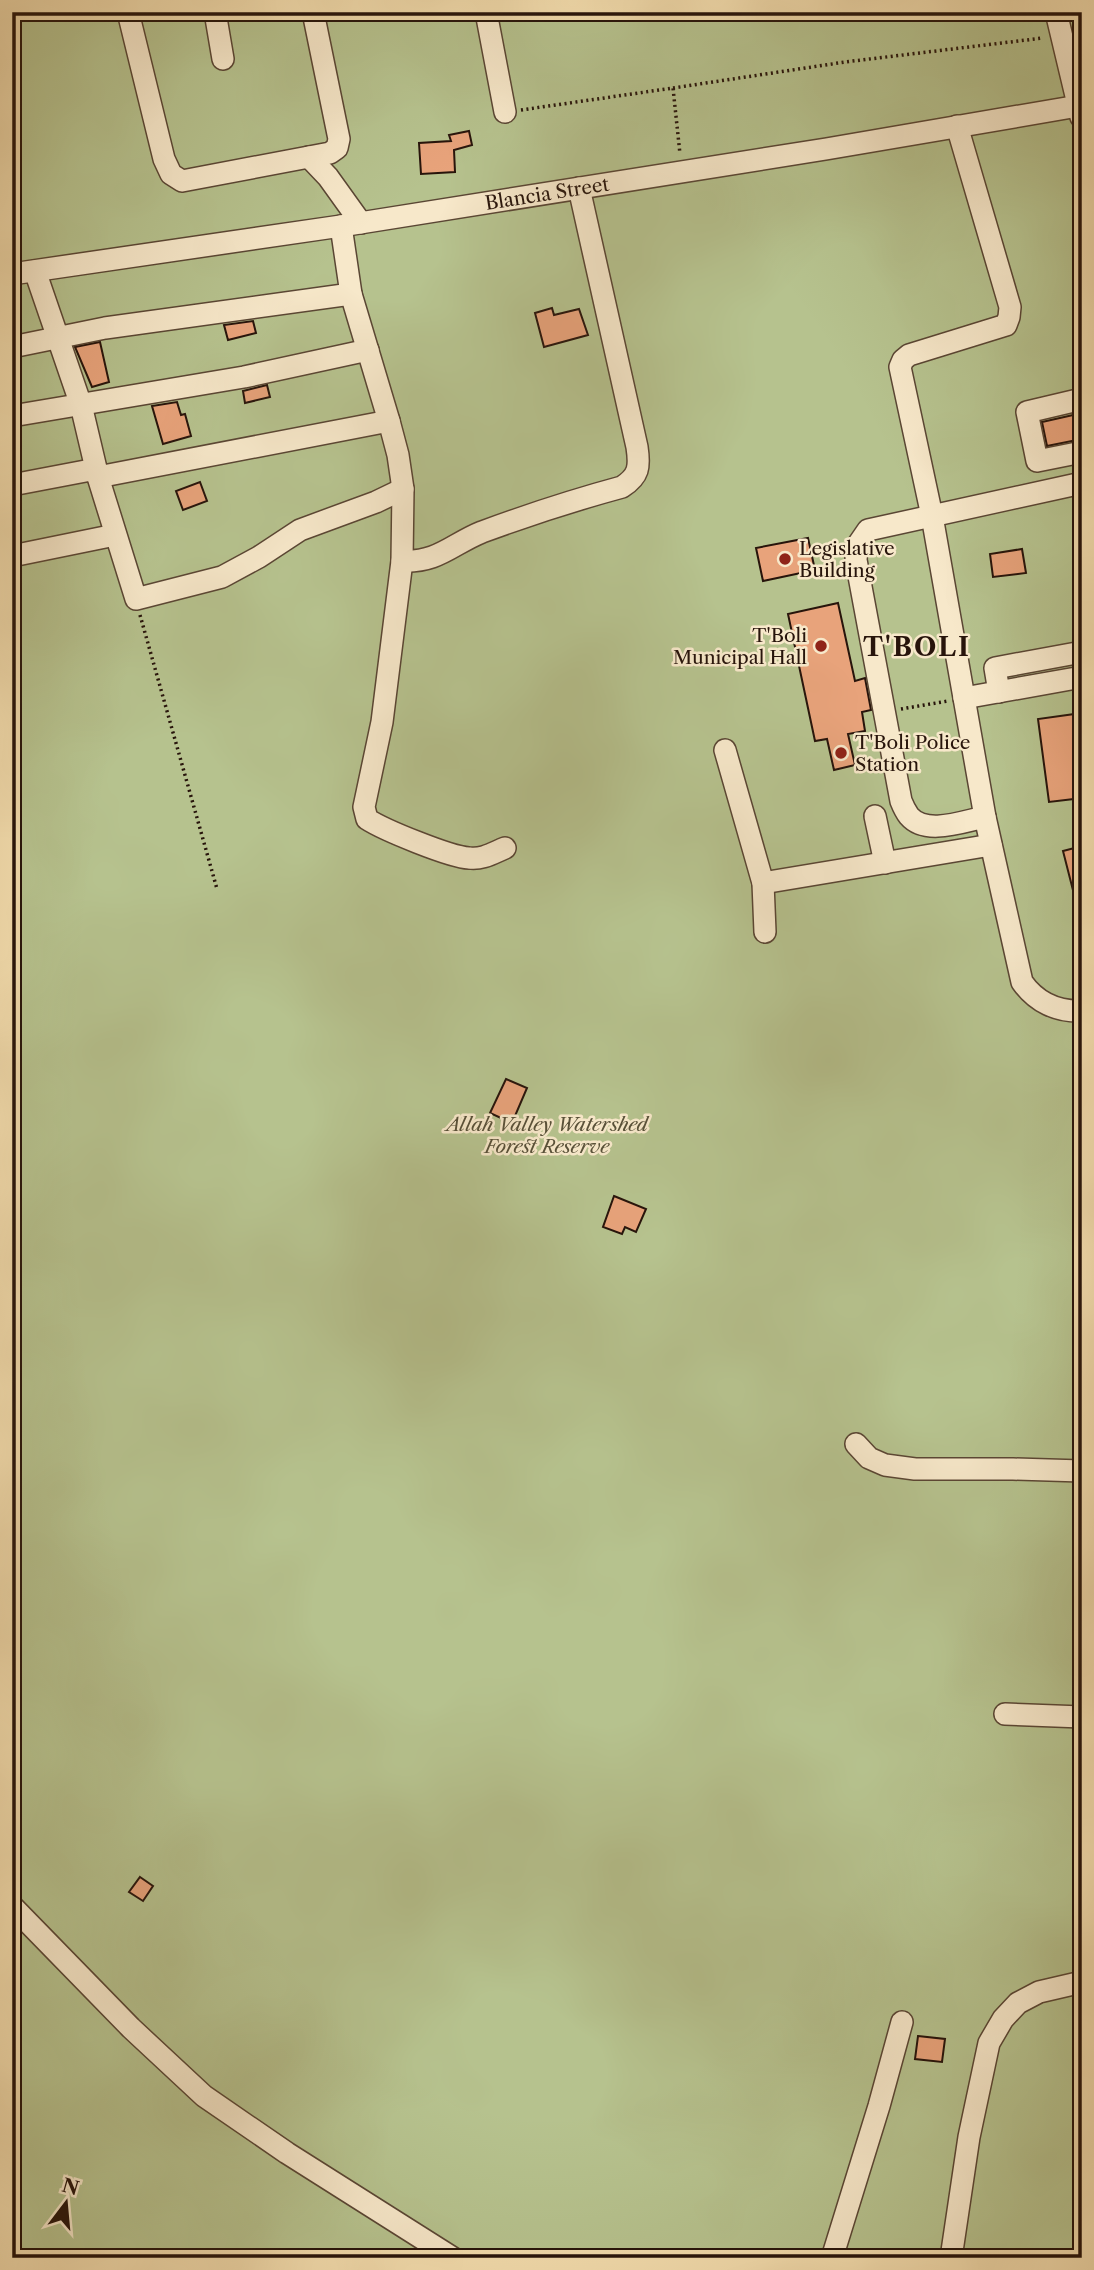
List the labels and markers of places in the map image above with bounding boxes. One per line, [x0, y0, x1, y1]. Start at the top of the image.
place label: Legislative Building [799, 537, 895, 582]
marker: Legislative Building [777, 551, 793, 567]
place label: T'Boli Municipal Hall [673, 624, 807, 669]
marker: T'Boli Municipal Hall [813, 638, 829, 654]
place label: T'Boli Police Station [855, 731, 971, 776]
marker: T'Boli Police Station [833, 745, 849, 761]

